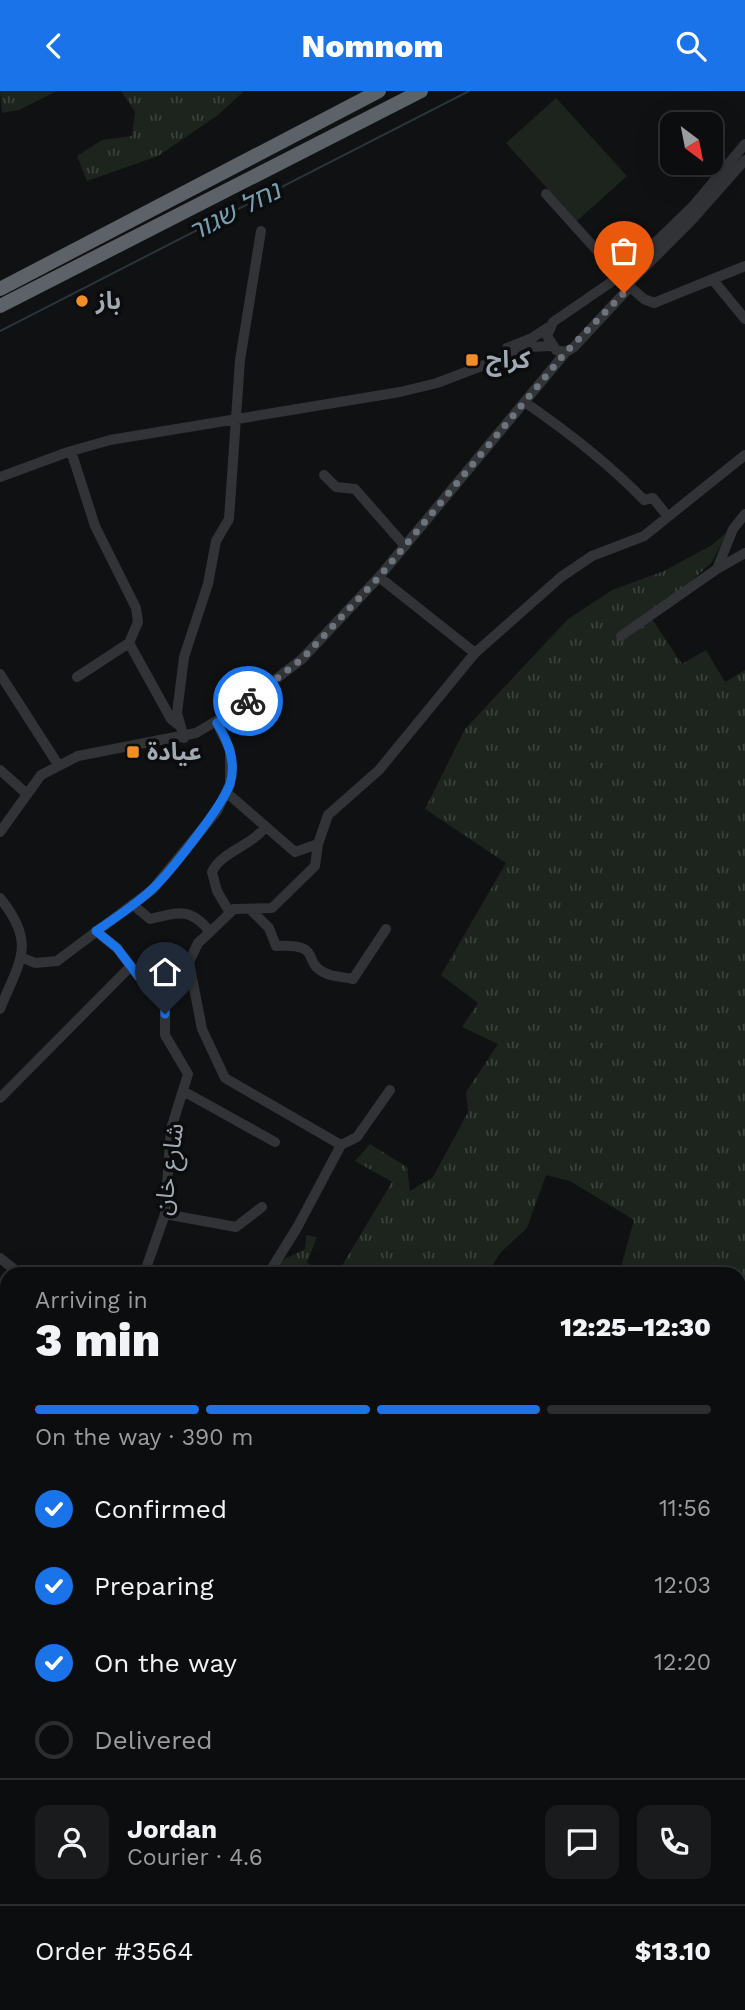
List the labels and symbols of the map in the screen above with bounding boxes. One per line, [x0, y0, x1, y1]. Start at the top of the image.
north arrow [660, 112, 723, 175]
water label: נחל שגור [183, 174, 287, 247]
pin [594, 221, 654, 293]
place label: باز [95, 287, 121, 315]
marker: باز [74, 293, 90, 309]
place label: كراج [486, 346, 531, 377]
marker: كراج [464, 352, 480, 368]
courier [213, 666, 283, 736]
place label: عيادة [147, 738, 202, 766]
marker: عيادة [125, 744, 141, 760]
pin [135, 942, 195, 1014]
street label: شارع خان [149, 1121, 192, 1217]

